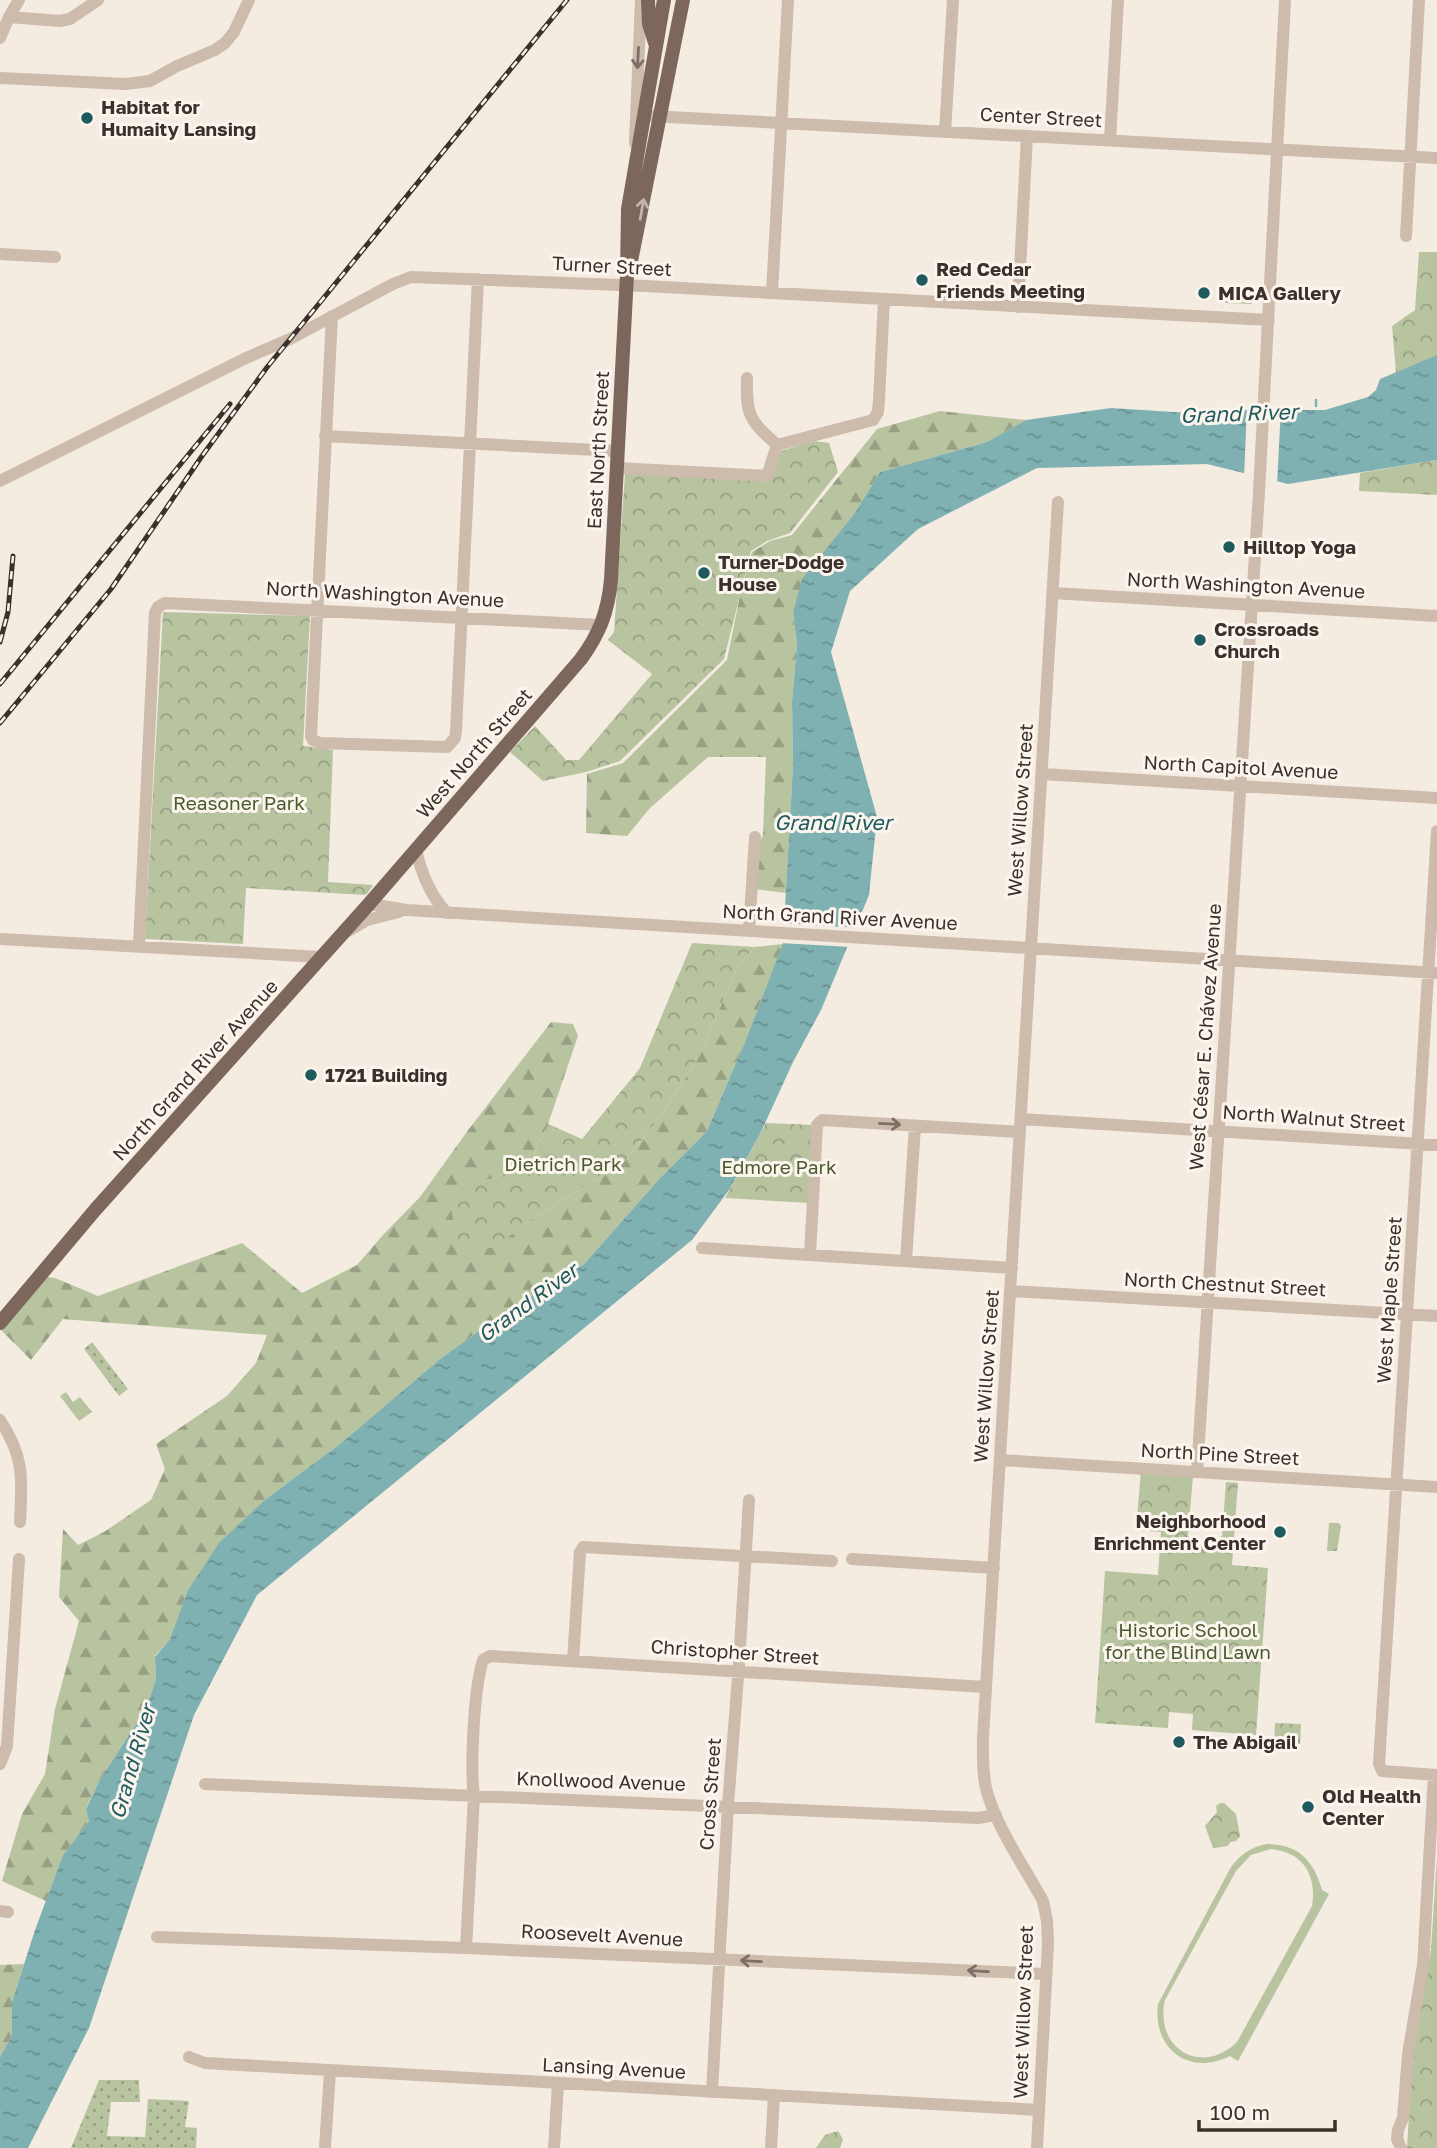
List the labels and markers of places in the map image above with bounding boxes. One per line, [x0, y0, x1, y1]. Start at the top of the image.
place label: Habitat for Humaity Lansing [101, 95, 256, 140]
marker: Habitat for Humaity Lansing [79, 110, 95, 126]
place label: Red Cedar Friends Meeting [936, 257, 1085, 302]
marker: Red Cedar Friends Meeting [914, 272, 930, 288]
place label: MICA Gallery [1218, 281, 1341, 304]
marker: MICA Gallery [1196, 285, 1212, 301]
place label: Hilltop Yoga [1243, 535, 1356, 558]
marker: Hilltop Yoga [1221, 539, 1237, 555]
place label: Turner-Dodge House [718, 550, 844, 595]
marker: Turner-Dodge House [696, 565, 712, 581]
place label: Crossroads Church [1214, 617, 1320, 662]
marker: Crossroads Church [1192, 632, 1208, 648]
place label: 1721 Building [325, 1063, 448, 1086]
marker: 1721 Building [303, 1067, 319, 1083]
place label: Neighborhood Enrichment Center [1094, 1509, 1267, 1554]
marker: Neighborhood Enrichment Center [1272, 1524, 1288, 1540]
place label: The Abigail [1193, 1730, 1297, 1753]
marker: The Abigail [1171, 1734, 1187, 1750]
place label: Old Health Center [1322, 1784, 1421, 1829]
marker: Old Health Center [1300, 1799, 1316, 1815]

